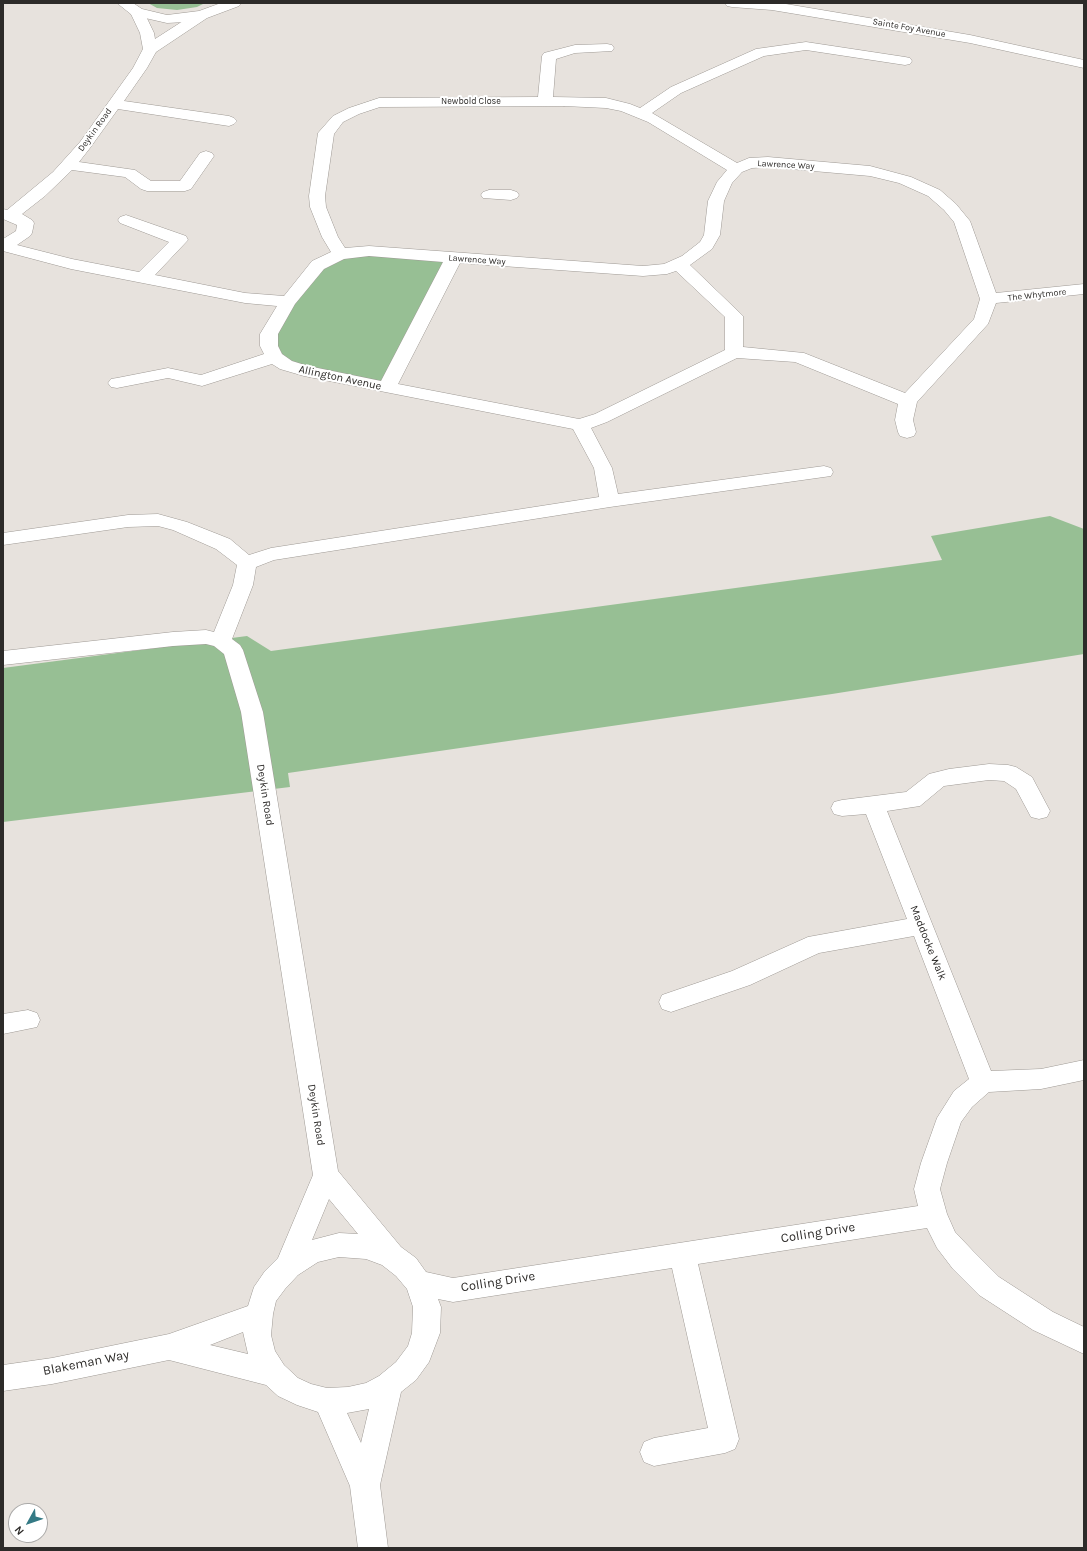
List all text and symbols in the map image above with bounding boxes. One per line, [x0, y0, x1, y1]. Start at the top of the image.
street label: Sainte Foy Avenue [872, 16, 946, 40]
street label: Newbold Close [441, 96, 501, 106]
street label: Deykin Road [76, 106, 114, 154]
street label: Lawrence Way [757, 158, 815, 172]
street label: Lawrence Way [448, 253, 506, 267]
street label: The Whytmore [1007, 287, 1067, 303]
street label: Allington Avenue [297, 363, 383, 393]
street label: Deykin Road [254, 763, 276, 827]
street label: Maddocke Walk [907, 904, 949, 982]
street label: Deykin Road [305, 1083, 327, 1147]
street label: Colling Drive [780, 1219, 856, 1247]
street label: Colling Drive [460, 1268, 536, 1296]
street label: Blakeman Way [42, 1347, 130, 1379]
north arrow [8, 1503, 48, 1543]
text: N [12, 1523, 27, 1538]

